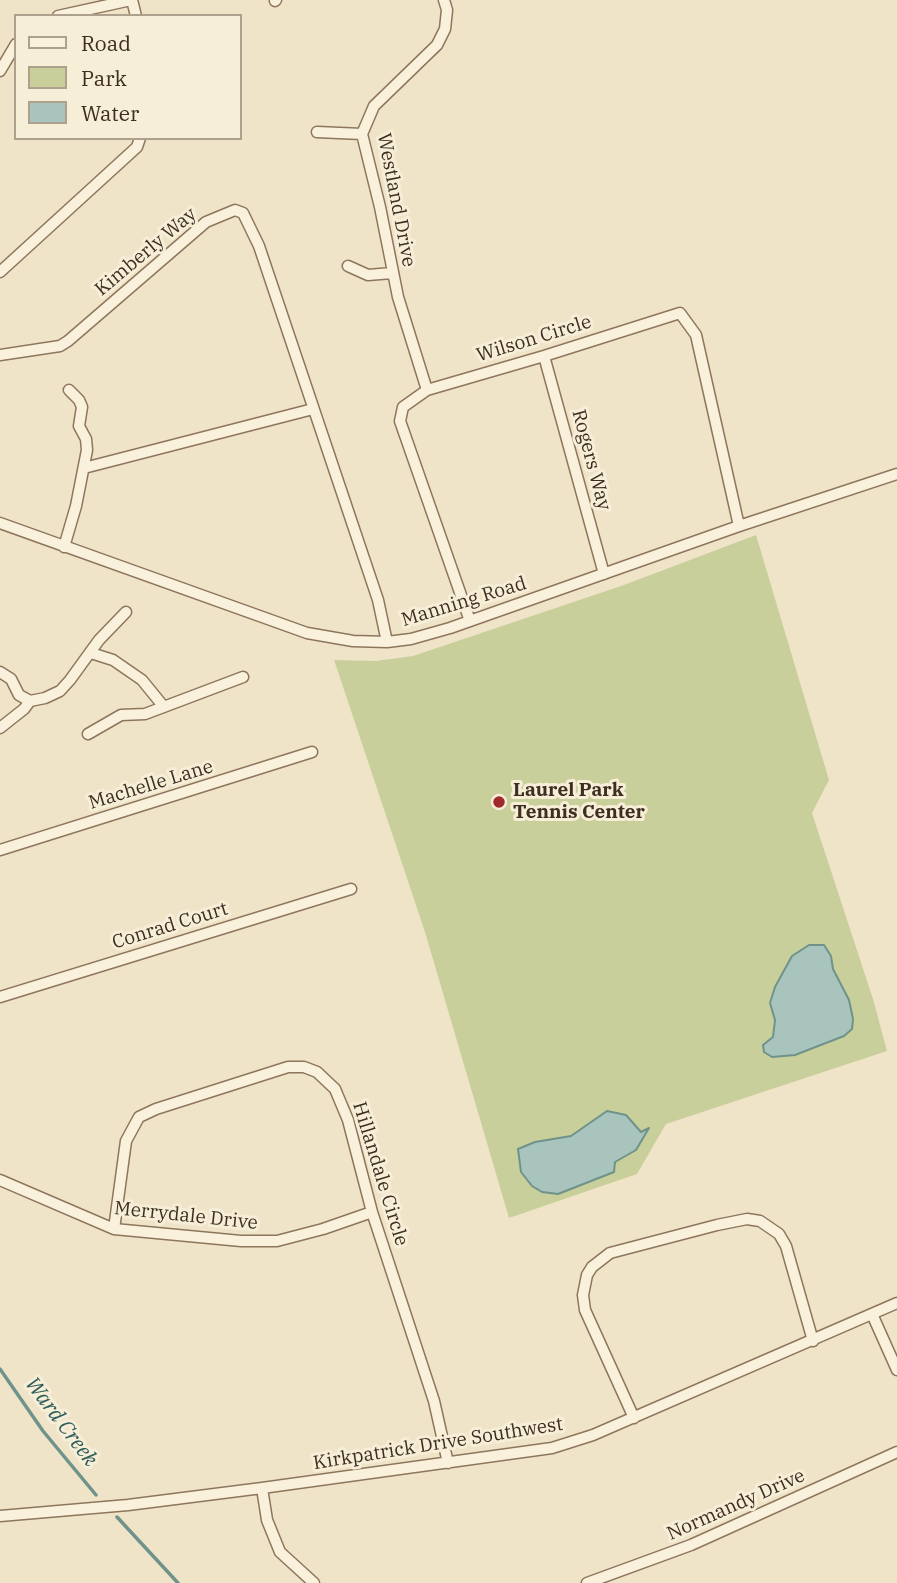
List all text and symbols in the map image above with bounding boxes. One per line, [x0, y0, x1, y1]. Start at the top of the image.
legend [14, 14, 242, 140]
text: Road [81, 29, 131, 57]
text: Park [81, 64, 127, 92]
text: Water [81, 99, 139, 127]
street label: Westland Drive [372, 131, 420, 269]
street label: Kimberly Way [91, 203, 201, 301]
street label: Wilson Circle [474, 311, 594, 367]
street label: Rogers Way [567, 407, 615, 513]
street label: Manning Road [399, 572, 529, 632]
street label: Machelle Lane [86, 755, 216, 815]
place label: Laurel Park Tennis Center [513, 780, 645, 824]
marker: Laurel Park Tennis Center [491, 794, 507, 810]
street label: Conrad Court [109, 898, 231, 954]
street label: Hillandale Circle [347, 1099, 413, 1249]
street label: Merrydale Drive [113, 1197, 259, 1235]
water label: Ward Creek [19, 1372, 103, 1472]
street label: Kirkpatrick Drive Southwest [312, 1413, 564, 1475]
street label: Normandy Drive [664, 1464, 808, 1546]

